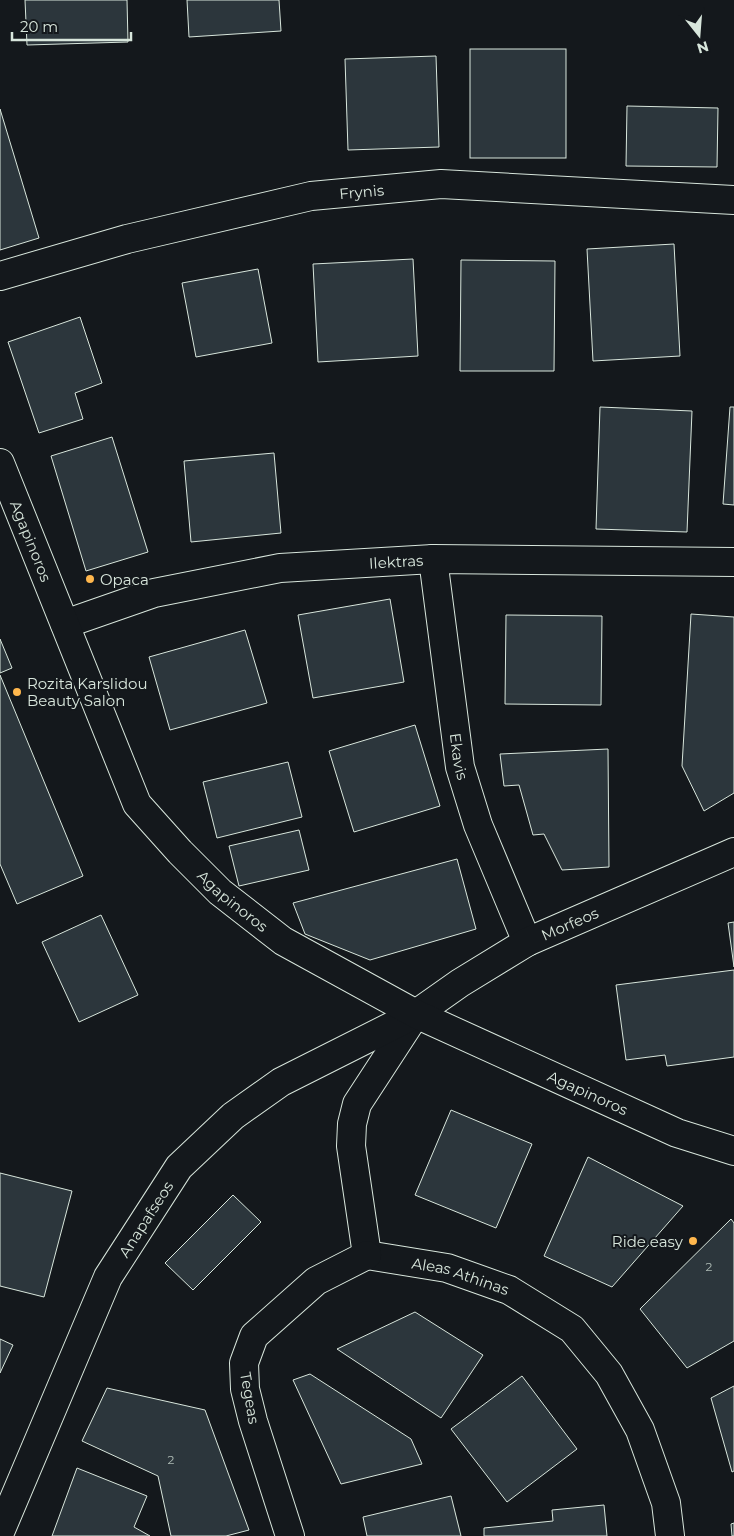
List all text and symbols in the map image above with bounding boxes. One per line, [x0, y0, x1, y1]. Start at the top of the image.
scale bar [12, 10, 131, 42]
north arrow [674, 10, 724, 60]
text: 20 m [20, 17, 58, 36]
text: N [695, 37, 711, 58]
street label: Frynis [338, 180, 385, 203]
street label: Agapinoros [6, 497, 56, 584]
street label: Ilektras [368, 550, 424, 572]
place label: Opaca [100, 570, 149, 589]
marker: Opaca [84, 573, 96, 585]
place label: Rozita Karslidou Beauty Salon [27, 674, 148, 710]
marker: Rozita Karslidou Beauty Salon [11, 686, 23, 698]
street label: Ekavis [446, 732, 473, 782]
street label: Agapinoros [194, 866, 272, 935]
street label: Morfeos [538, 903, 601, 944]
street label: Agapinoros [545, 1066, 631, 1119]
street label: Anapafseos [114, 1177, 177, 1261]
place label: Ride easy [612, 1232, 684, 1251]
marker: Ride easy [687, 1235, 699, 1247]
street label: Aleas Athinas [410, 1253, 512, 1299]
house number: 2 [706, 1259, 713, 1274]
street label: Tegeas [236, 1371, 264, 1425]
house number: 2 [168, 1452, 175, 1467]

